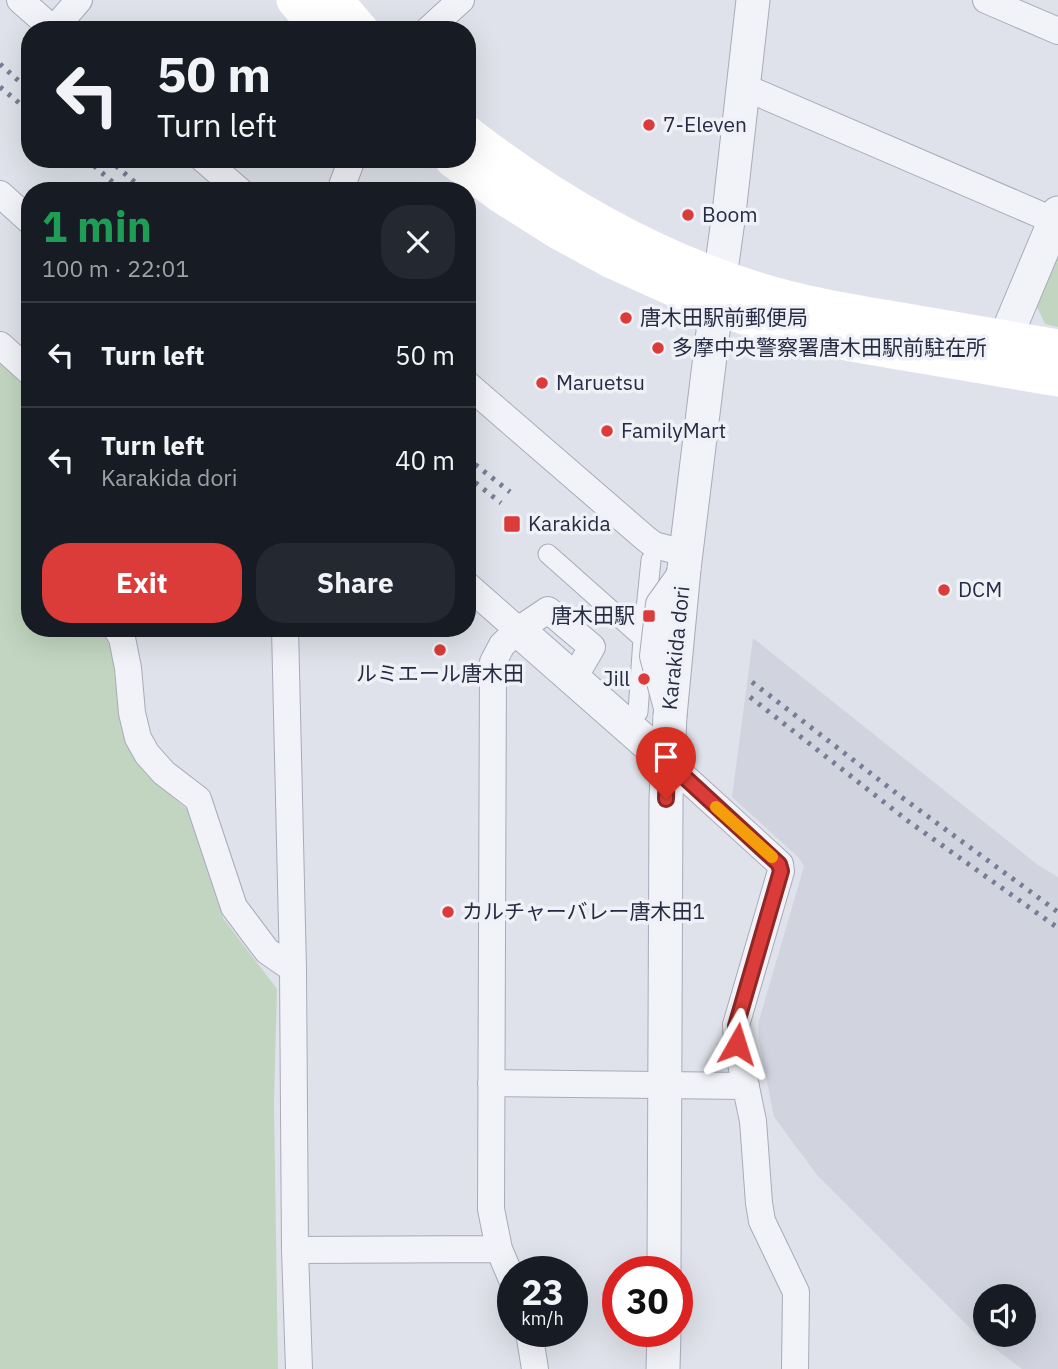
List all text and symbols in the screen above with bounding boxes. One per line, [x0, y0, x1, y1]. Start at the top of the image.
text: 50 m [157, 42, 271, 105]
icon: left [42, 49, 133, 140]
text: Turn left [157, 104, 277, 146]
place label: 7-Eleven [663, 110, 747, 138]
marker: 7-Eleven [641, 117, 657, 133]
text: 1 min [42, 199, 152, 254]
place label: Boom [702, 200, 758, 228]
button: close [381, 205, 455, 279]
marker: Boom [680, 207, 696, 223]
text: 100 m · 22:01 [42, 253, 189, 283]
place label: 唐木田駅前郵便局 [640, 303, 808, 331]
marker: 唐木田駅前郵便局 [618, 310, 634, 326]
place label: 多摩中央警察署唐木田駅前駐在所 [672, 333, 987, 361]
icon: left [42, 336, 80, 374]
text: Turn left [101, 338, 204, 372]
text: 50 m [395, 338, 455, 372]
marker: 多摩中央警察署唐木田駅前駐在所 [650, 340, 666, 356]
place label: Maruetsu [556, 368, 645, 396]
marker: Maruetsu [534, 375, 550, 391]
place label: FamilyMart [621, 416, 726, 444]
marker: FamilyMart [599, 423, 615, 439]
text: Turn left [101, 428, 204, 462]
icon: left [42, 441, 80, 479]
text: 40 m [395, 443, 455, 477]
text: Karakida dori [101, 462, 237, 492]
place label: Karakida [528, 509, 611, 537]
marker: Karakida [502, 514, 522, 534]
button: Exit [42, 543, 242, 623]
button: Share [256, 543, 455, 623]
place label: DCM [958, 575, 1002, 603]
marker: DCM [936, 582, 952, 598]
street label: Karakida dori [655, 584, 695, 711]
place label: 唐木田駅 [551, 601, 635, 629]
marker: 唐木田駅 [641, 608, 657, 624]
marker: ルミエール唐木田 [432, 642, 448, 658]
place label: ルミエール唐木田 [356, 659, 524, 687]
place label: Jill [603, 664, 630, 692]
marker: Jill [636, 671, 652, 687]
pin [636, 727, 696, 799]
icon: arrive [647, 738, 685, 776]
place label: カルチャーバレー唐木田1 [462, 897, 705, 925]
marker: カルチャーバレー唐木田1 [440, 904, 456, 920]
position arrow [700, 1007, 774, 1081]
speed limit sign: 30 [602, 1256, 693, 1347]
text: 23 [521, 1269, 564, 1315]
map controls [973, 1284, 1036, 1347]
button: sound [973, 1284, 1036, 1347]
text: km/h [521, 1307, 564, 1330]

